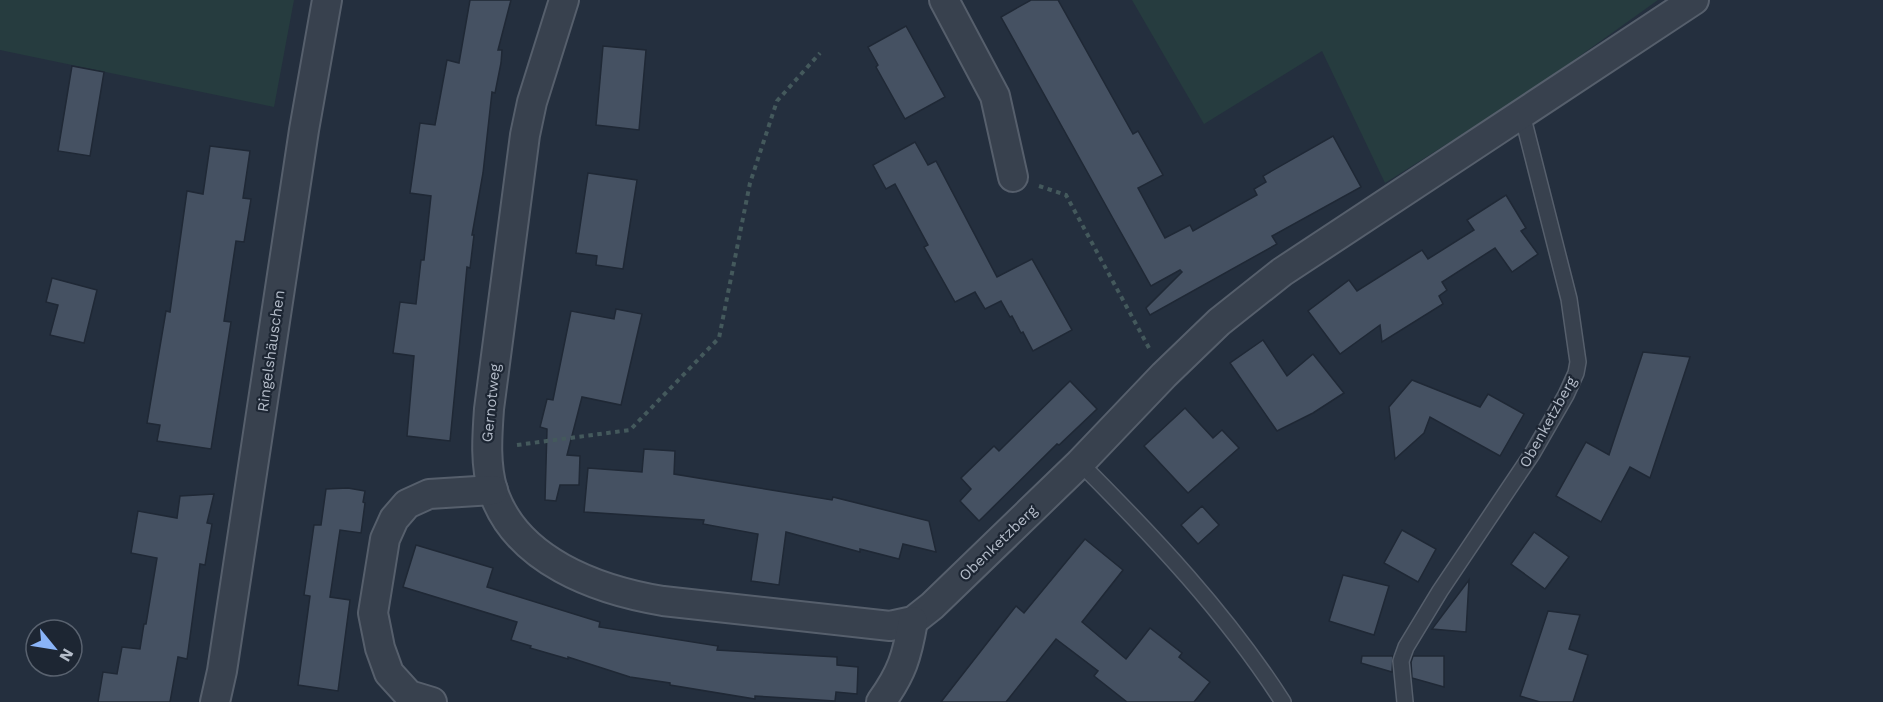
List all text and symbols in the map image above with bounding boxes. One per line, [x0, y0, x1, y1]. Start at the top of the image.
street label: Ringelshäuschen [254, 289, 288, 413]
street label: Gernotweg [478, 363, 504, 443]
street label: Obenketzberg [1516, 373, 1580, 471]
street label: Obenketzberg [955, 501, 1041, 585]
north arrow [24, 618, 84, 678]
text: N [55, 645, 78, 665]

